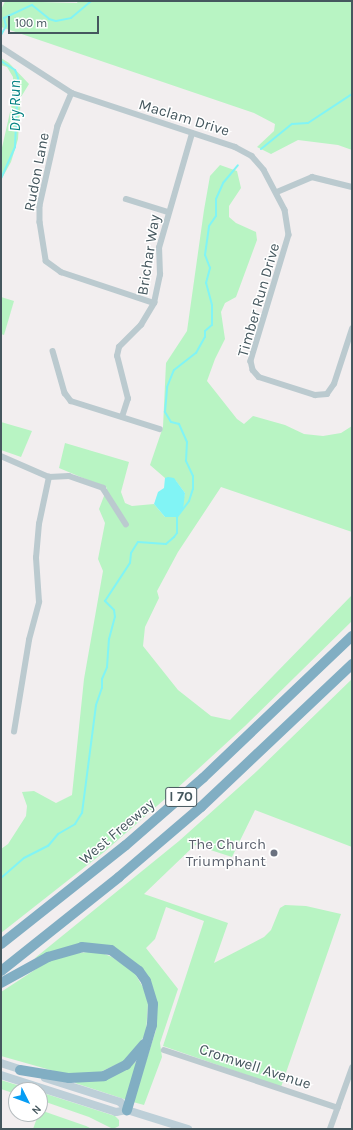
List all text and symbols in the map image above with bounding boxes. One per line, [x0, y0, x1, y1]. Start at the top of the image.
scale bar [10, 8, 101, 34]
text: 100 m [15, 16, 47, 30]
water label: Dry Run [5, 80, 25, 132]
street label: Maclam Drive [137, 96, 231, 140]
street label: Rudon Lane [21, 131, 53, 213]
street label: Brichar Way [134, 213, 164, 297]
street label: Timber Run Drive [234, 241, 284, 359]
road number: I 70 [165, 785, 197, 809]
street label: West Freeway [76, 795, 158, 869]
place label: The Church Triumphant [186, 835, 266, 870]
marker: The Church Triumphant [269, 848, 279, 858]
street label: Cromwell Avenue [197, 1040, 313, 1094]
north arrow [8, 1082, 48, 1122]
text: N [29, 1102, 44, 1117]

